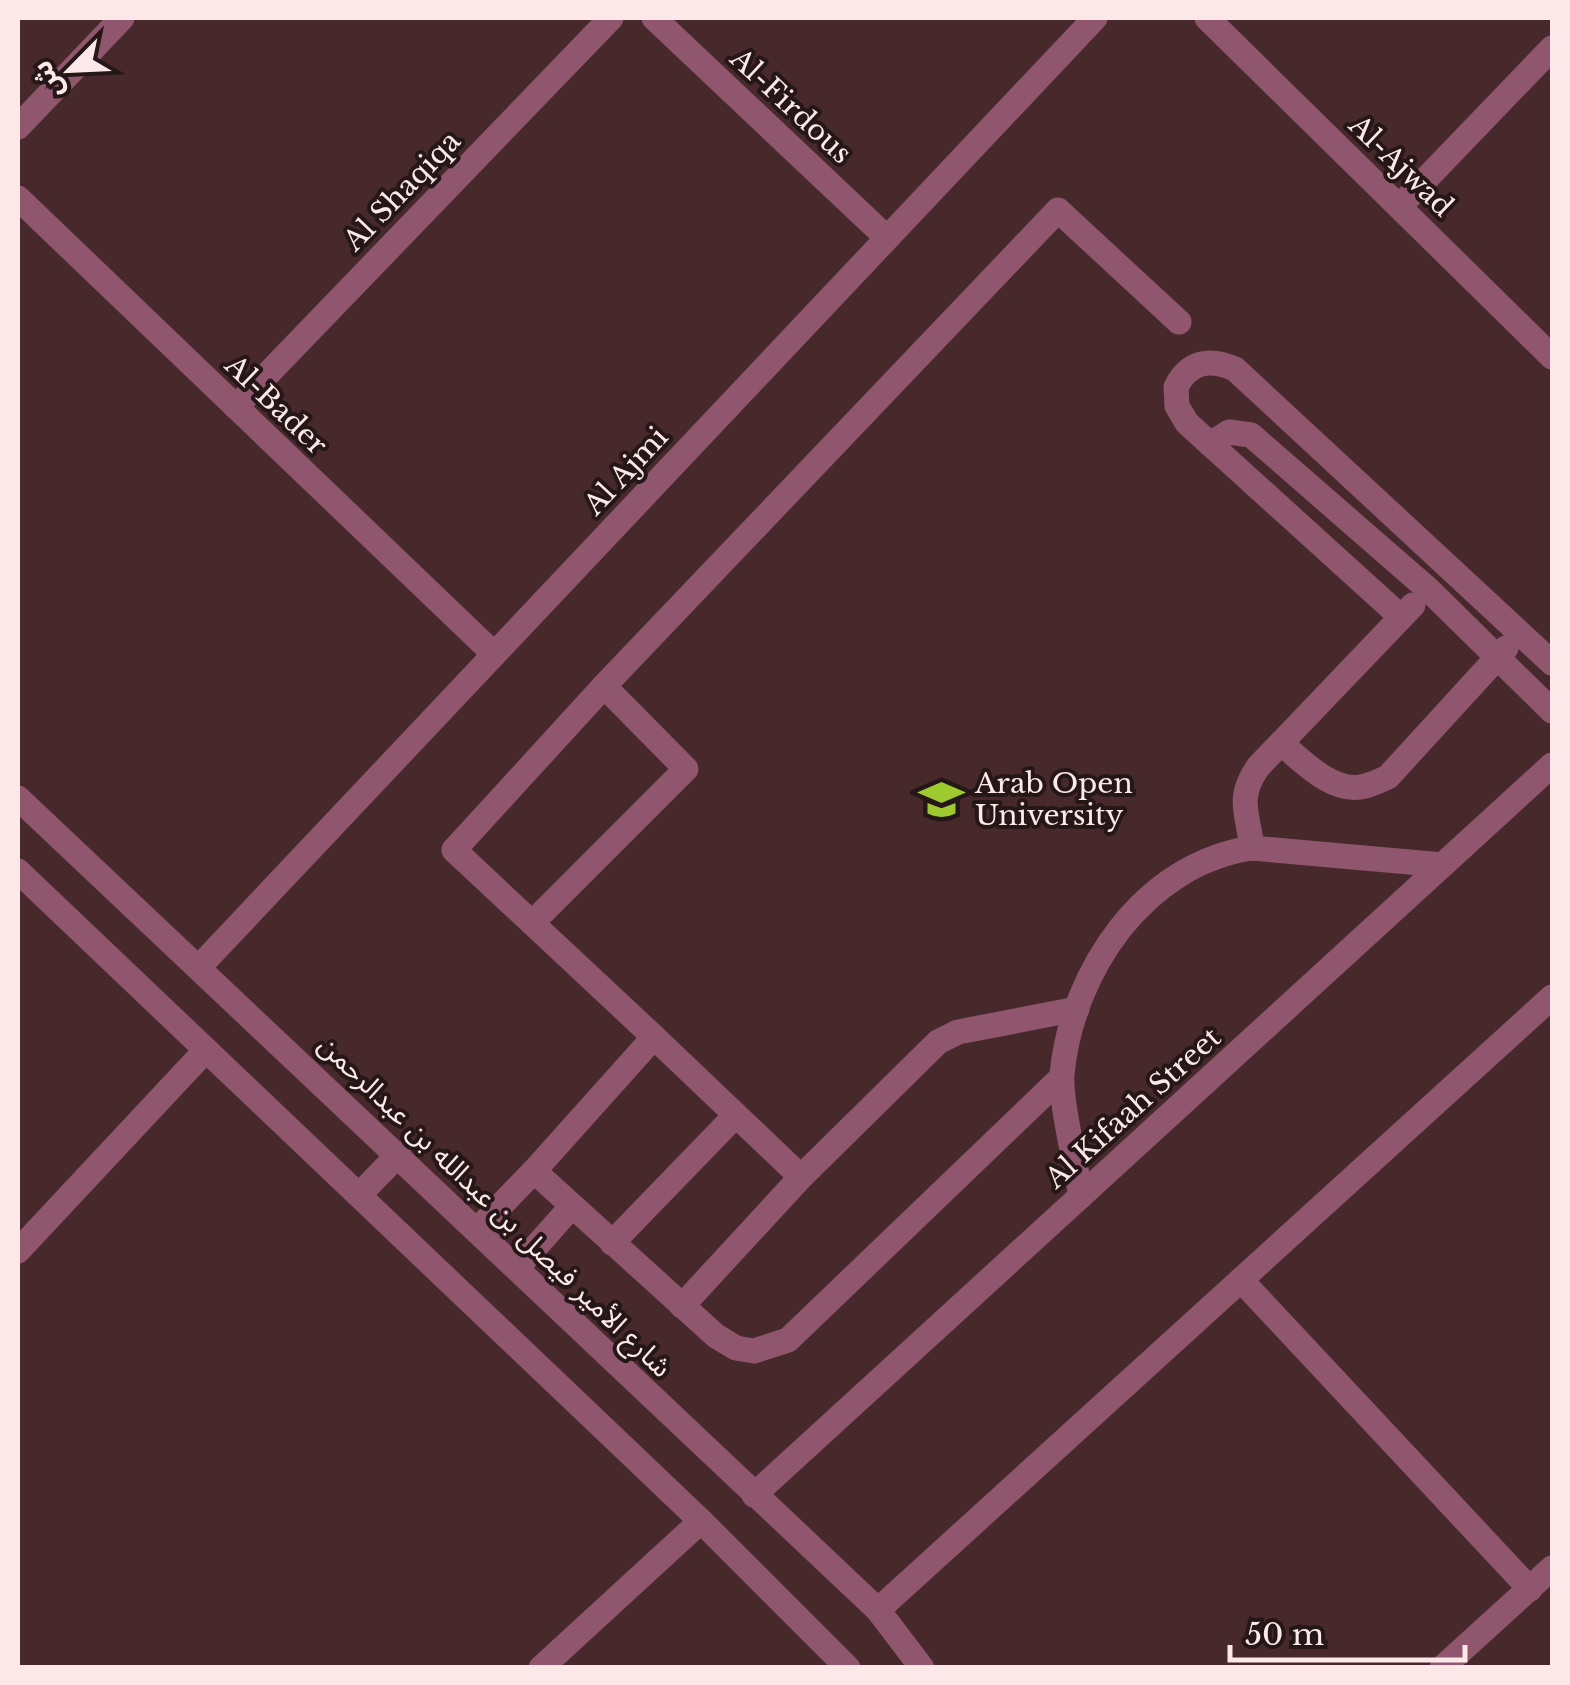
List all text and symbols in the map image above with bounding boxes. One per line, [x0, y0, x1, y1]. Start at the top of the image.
north arrow [20, 20, 120, 120]
street label: Al-Firdous [722, 40, 859, 171]
text: ش [24, 55, 71, 105]
street label: Al-Ajwad [1341, 107, 1460, 224]
street label: Al Shaqiqa [335, 123, 468, 259]
street label: Al-Bader [217, 347, 335, 463]
street label: Al Ajmi [576, 420, 675, 523]
place label: Arab Open University [974, 766, 1133, 833]
school or university icon: Arab Open University [918, 775, 966, 823]
street label: Al Kifaah Street [1037, 1020, 1228, 1197]
street label: شارع الأمير فيصل بن عبدالله بن عبدالرحمن [309, 1027, 679, 1387]
scale bar [1230, 1600, 1465, 1662]
text: 50 m [1245, 1616, 1324, 1653]

